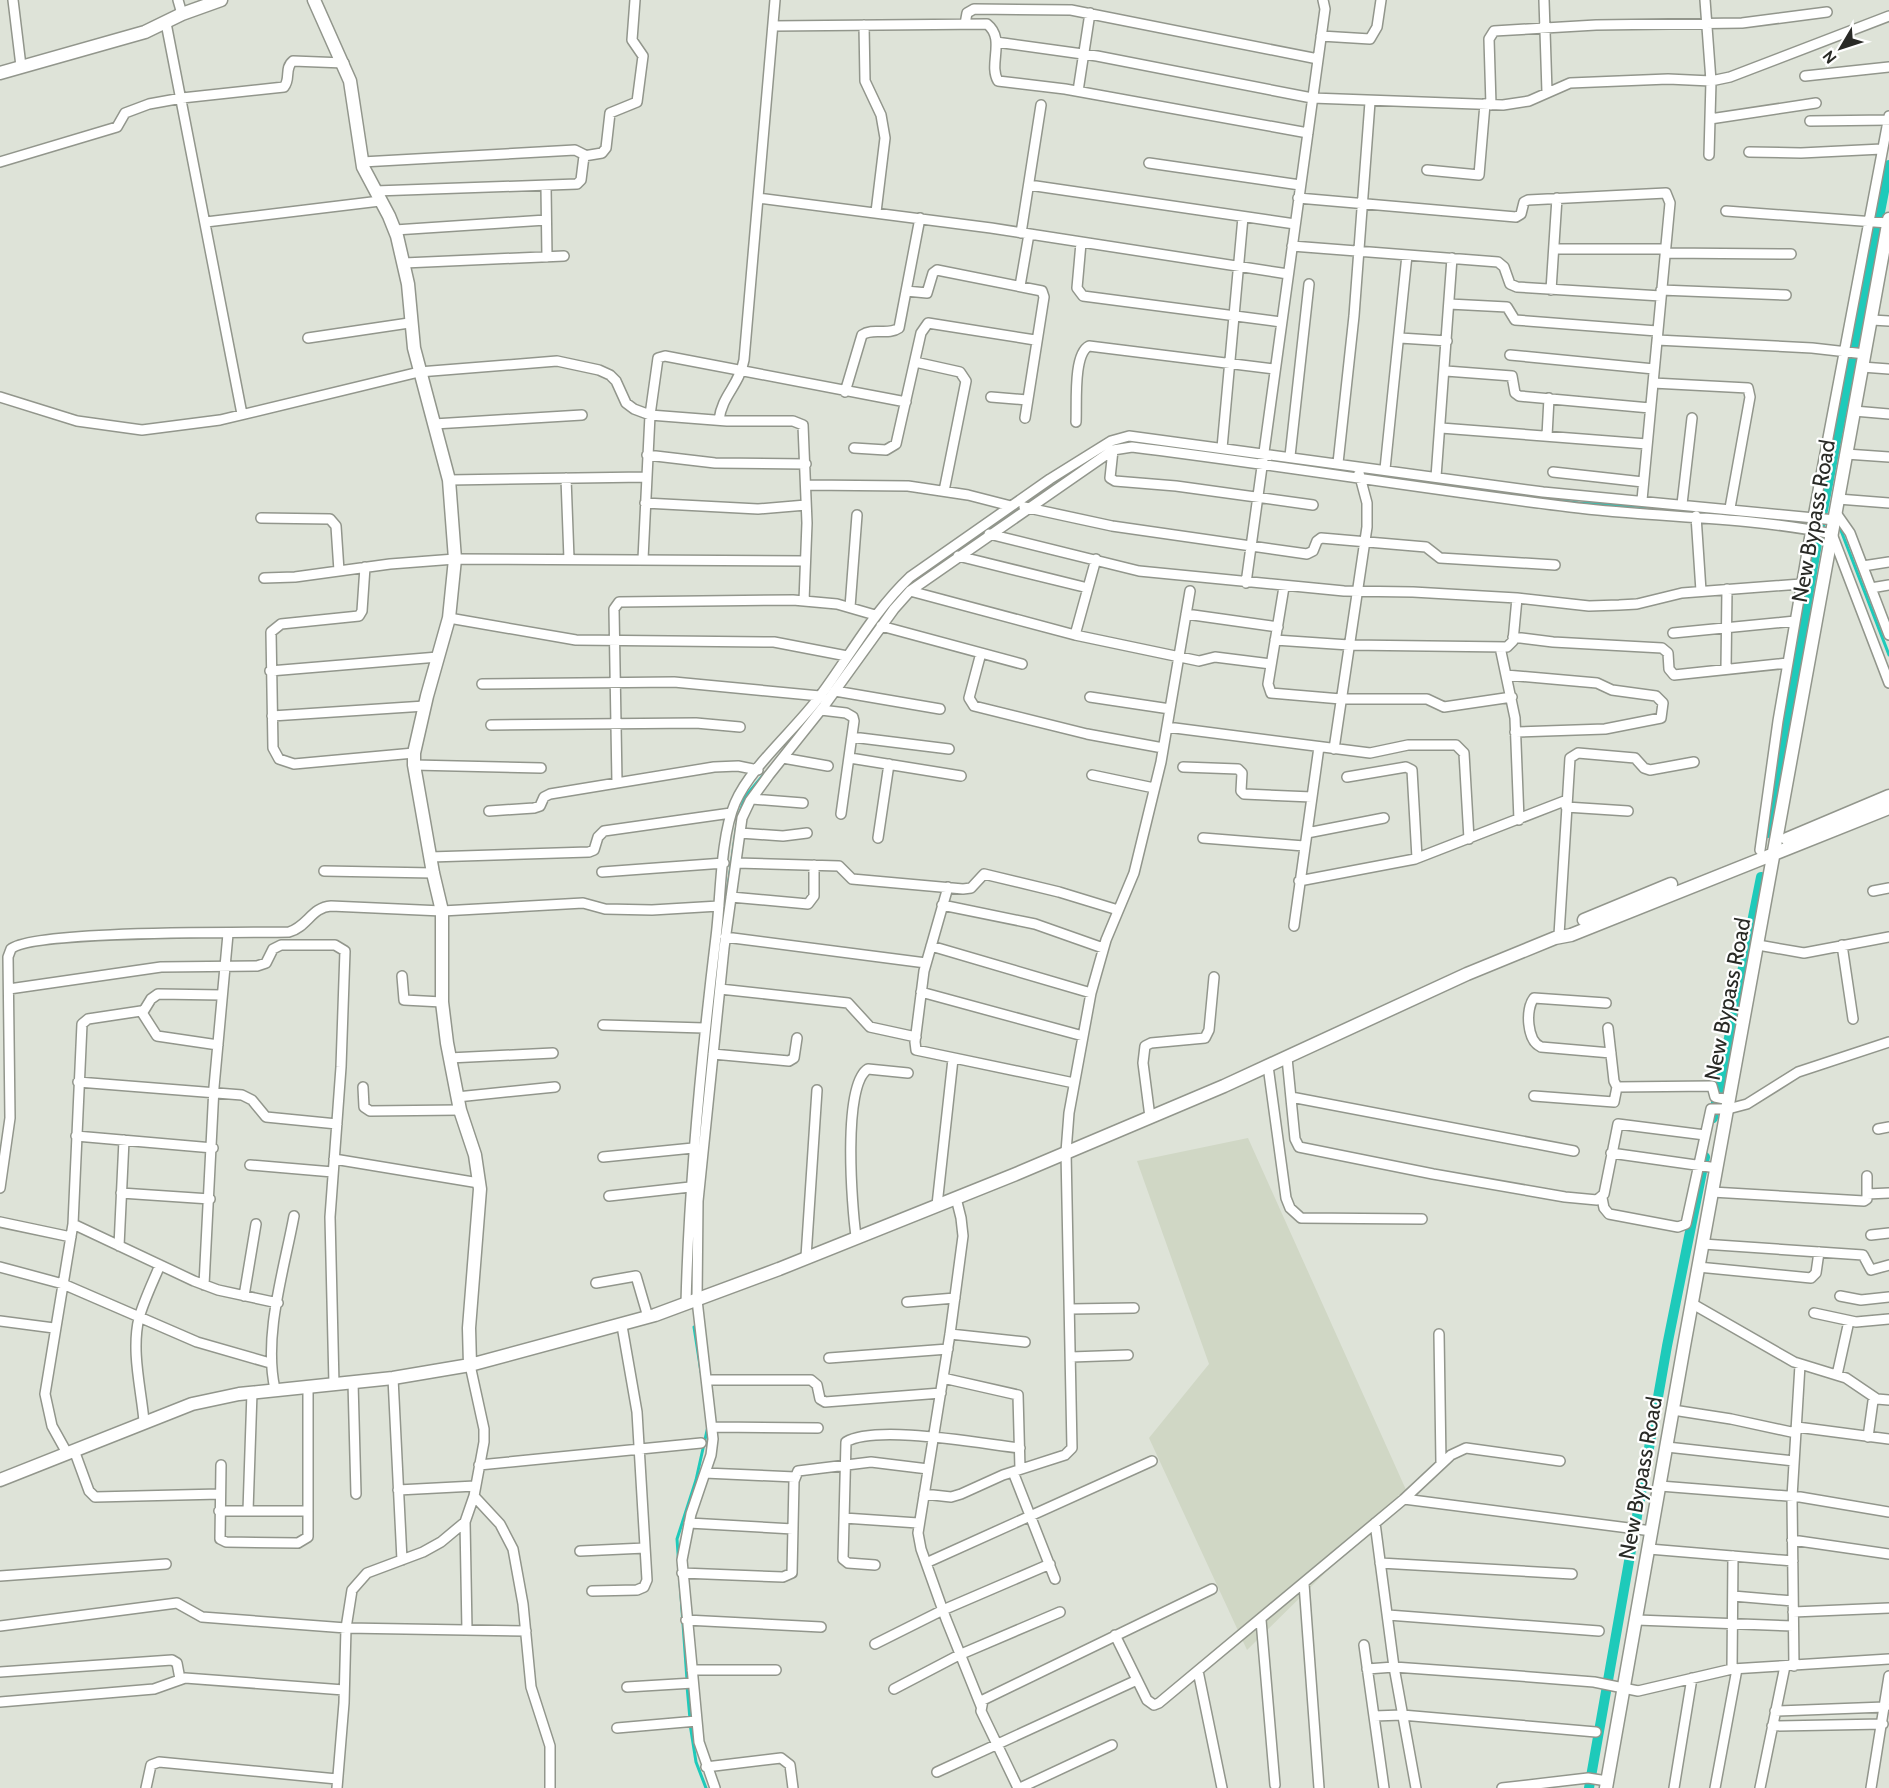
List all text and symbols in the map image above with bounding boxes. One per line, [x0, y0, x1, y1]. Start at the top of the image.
north arrow [1811, 18, 1871, 78]
text: N [1819, 47, 1841, 67]
street label: New Bypass Road [1786, 438, 1841, 605]
street label: New Bypass Road [1699, 916, 1756, 1083]
street label: New Bypass Road [1613, 1395, 1668, 1562]

